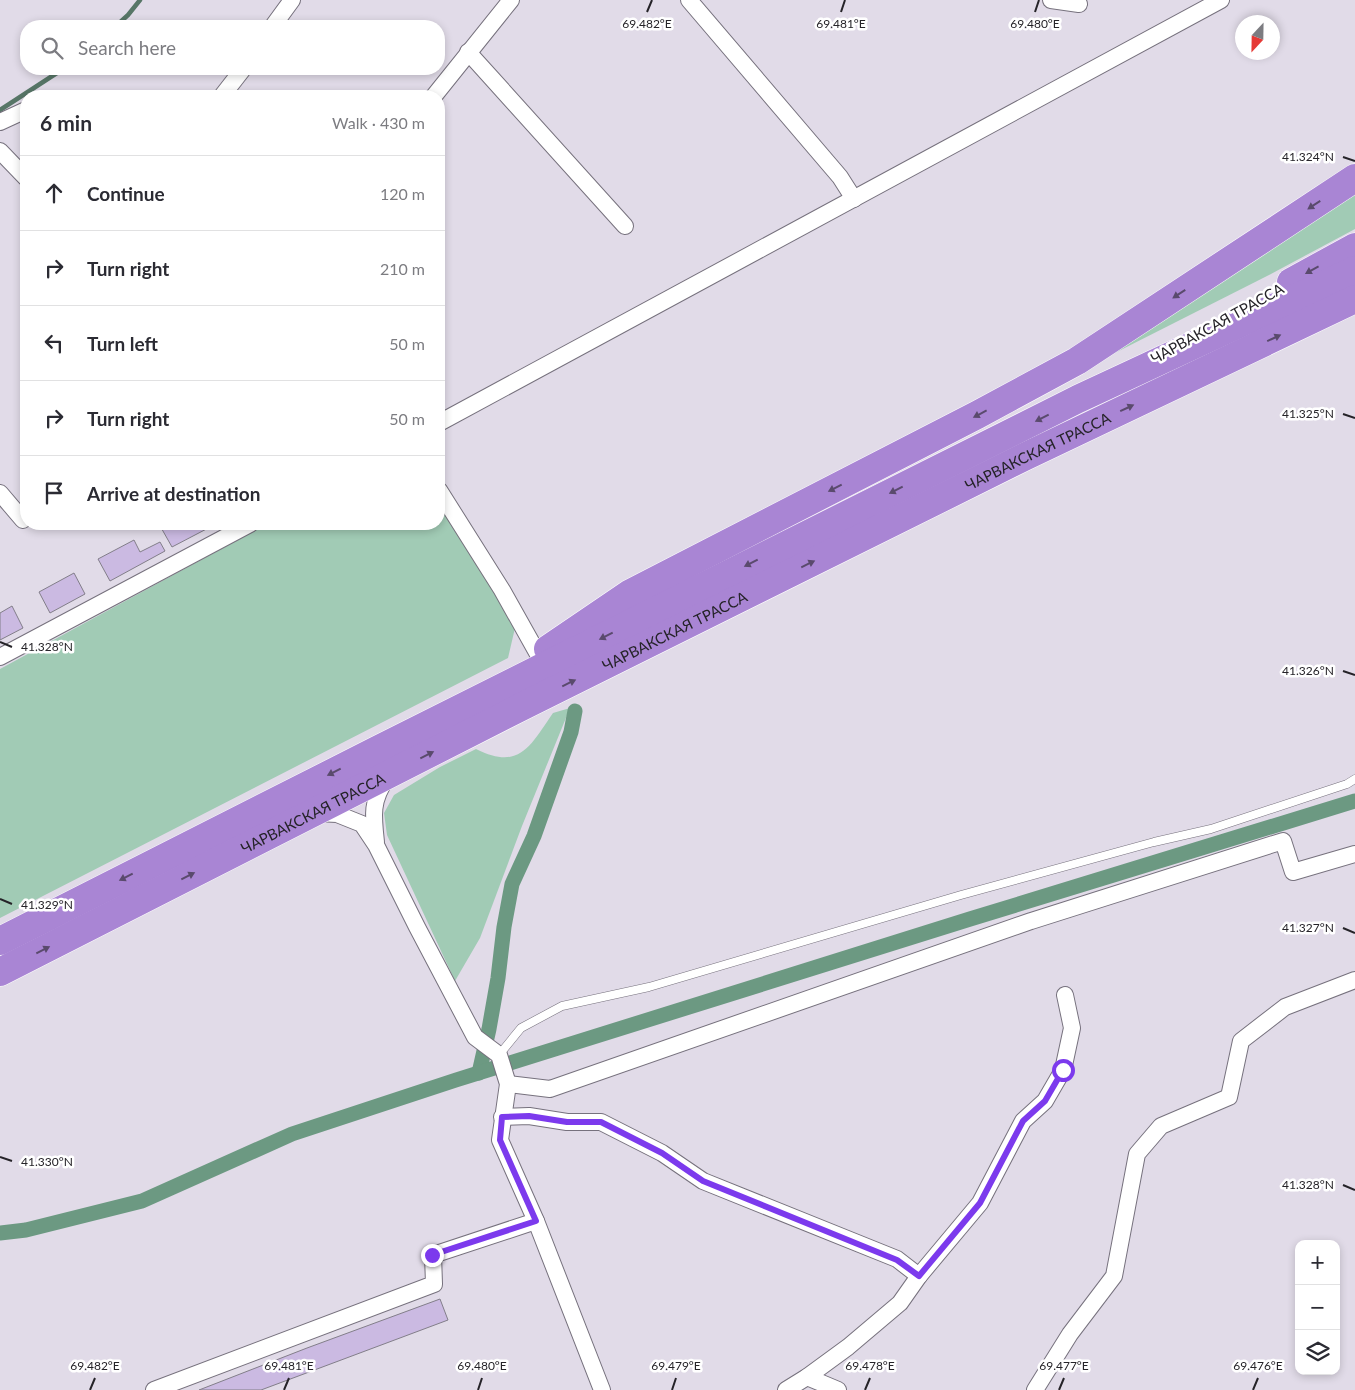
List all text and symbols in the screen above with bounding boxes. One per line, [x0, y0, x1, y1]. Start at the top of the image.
north arrow [1235, 15, 1280, 60]
text: 69.482°E [622, 16, 672, 31]
text: 69.481°E [816, 16, 866, 31]
text: 69.480°E [1010, 16, 1060, 31]
search box [20, 20, 445, 75]
icon: search [38, 34, 66, 62]
text: Search here [78, 36, 176, 59]
text: 6 min [40, 110, 92, 135]
text: Walk · 430 m [332, 113, 425, 132]
text: 41.324°N [1282, 149, 1334, 164]
icon: ahead [40, 179, 68, 207]
text: Continue [87, 182, 165, 205]
text: 120 m [380, 184, 425, 203]
one-way arrow [1308, 200, 1321, 210]
icon: right [40, 254, 68, 282]
text: Turn right [87, 257, 169, 280]
text: 210 m [380, 259, 425, 278]
one-way arrow [1306, 266, 1319, 275]
street label: ЧАРВАКСАЯ ТРАССА [1147, 279, 1287, 367]
one-way arrow [1172, 289, 1185, 299]
icon: left [40, 329, 68, 357]
text: Turn left [87, 332, 158, 355]
text: 50 m [389, 334, 425, 353]
one-way arrow [1266, 334, 1281, 342]
icon: right [40, 404, 68, 432]
one-way arrow [1120, 404, 1134, 412]
text: 41.325°N [1282, 406, 1334, 421]
text: Turn right [87, 407, 169, 430]
street label: ЧАРВАКСКАЯ ТРАССА [962, 408, 1114, 494]
text: 50 m [389, 409, 425, 428]
one-way arrow [972, 410, 987, 418]
one-way arrow [1034, 413, 1049, 422]
icon: arrive [40, 479, 68, 507]
text: Arrive at destination [87, 482, 260, 505]
one-way arrow [828, 484, 842, 492]
one-way arrow [889, 486, 903, 494]
one-way arrow [744, 559, 758, 567]
one-way arrow [801, 560, 815, 568]
street label: ЧАРВАКСКАЯ ТРАССА [599, 587, 751, 674]
one-way arrow [599, 632, 613, 640]
text: 41.328°N [21, 639, 73, 654]
text: 41.326°N [1282, 663, 1334, 678]
one-way arrow [561, 679, 576, 687]
one-way arrow [420, 751, 434, 759]
street label: ЧАРВАКСКАЯ ТРАССА [238, 768, 389, 857]
one-way arrow [327, 768, 341, 776]
one-way arrow [181, 872, 196, 880]
one-way arrow [119, 873, 134, 881]
text: 41.329°N [21, 897, 73, 912]
text: 41.327°N [1282, 920, 1334, 935]
one-way arrow [36, 946, 51, 954]
route start [1052, 1059, 1075, 1082]
text: 41.330°N [21, 1154, 73, 1169]
text: 41.328°N [1282, 1177, 1334, 1192]
map controls [1295, 1240, 1340, 1375]
button: + [1295, 1240, 1340, 1285]
route end [421, 1244, 444, 1267]
button: − [1295, 1285, 1340, 1330]
button: layers [1295, 1330, 1340, 1375]
text: 69.482°E [70, 1358, 120, 1373]
text: 69.481°E [264, 1358, 314, 1373]
text: 69.480°E [457, 1358, 507, 1373]
text: 69.479°E [651, 1358, 701, 1373]
text: 69.478°E [845, 1358, 895, 1373]
text: 69.477°E [1039, 1358, 1089, 1373]
text: 69.476°E [1233, 1358, 1283, 1373]

